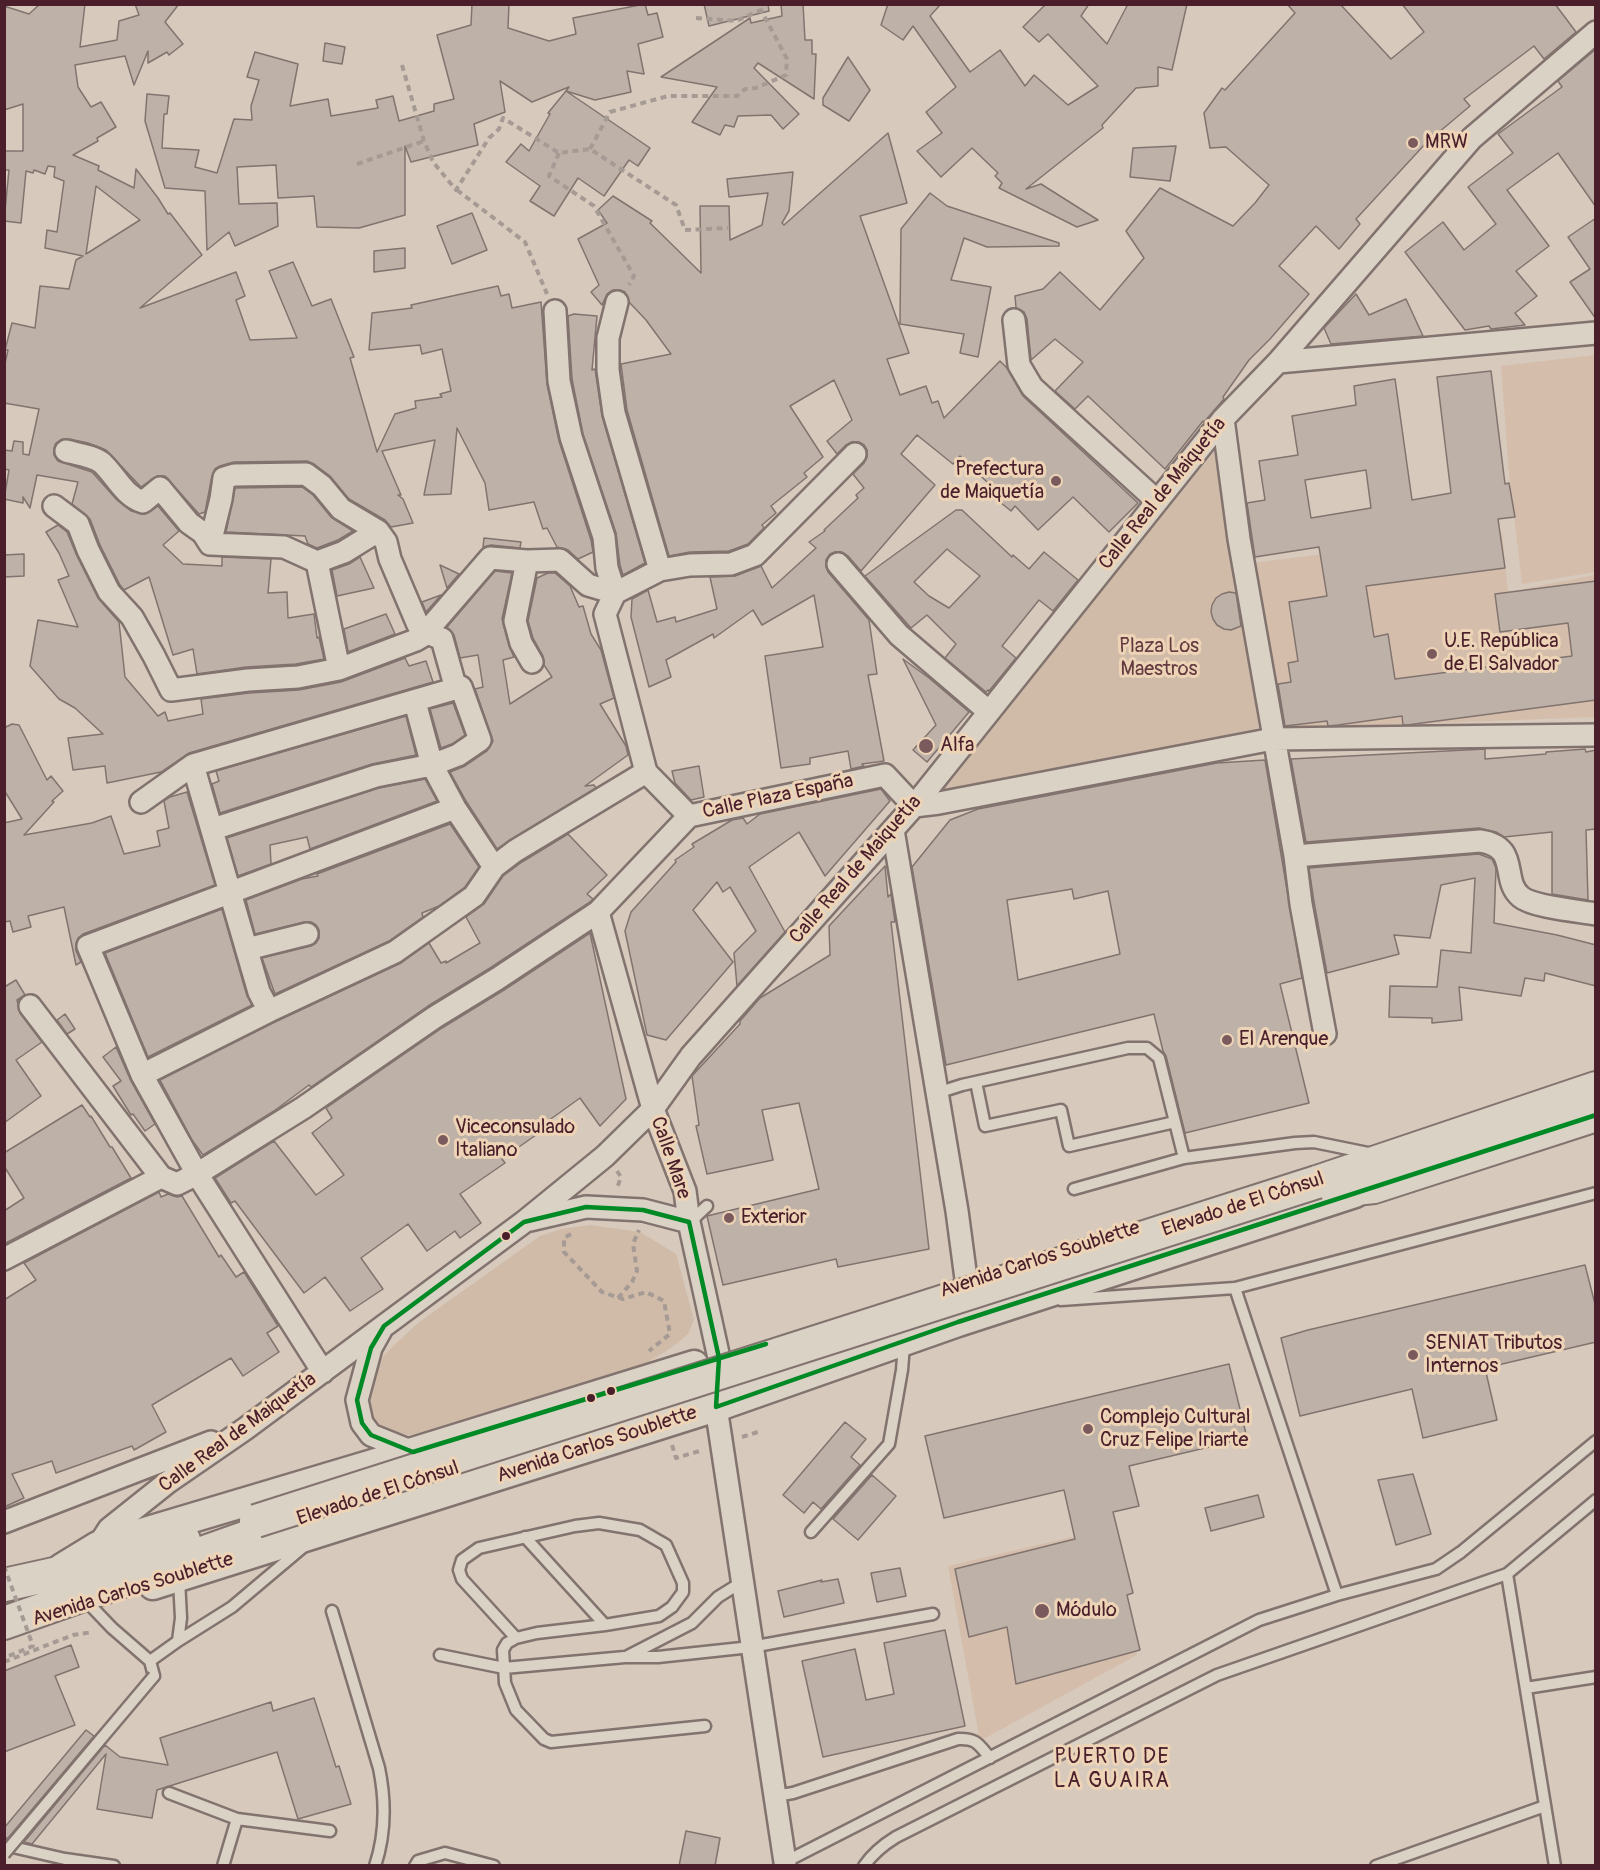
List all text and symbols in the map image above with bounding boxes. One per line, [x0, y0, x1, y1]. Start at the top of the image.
place label: MRW [1425, 131, 1468, 155]
marker: MRW [1406, 136, 1420, 150]
street label: Calle Real de Maiquetía [1094, 413, 1232, 575]
place label: Prefectura de Maiquetía [940, 458, 1044, 505]
marker: Prefectura de Maiquetía [1049, 474, 1063, 488]
place label: U.E. República de El Salvador [1444, 630, 1559, 677]
park label: Plaza Los Maestros [1119, 635, 1199, 682]
marker: U.E. República de El Salvador [1425, 647, 1439, 661]
place label: Alfa [940, 734, 974, 758]
marker: Alfa [917, 737, 935, 755]
street label: Calle Plaza España [700, 769, 856, 825]
street label: Calle Real de Maiquetía [785, 791, 927, 949]
place label: El Arenque [1239, 1028, 1328, 1052]
marker: El Arenque [1220, 1033, 1234, 1047]
street label: Calle Mare [645, 1114, 695, 1202]
place label: Viceconsulado Italiano [455, 1116, 575, 1163]
marker: Viceconsulado Italiano [436, 1133, 450, 1147]
street label: Elevado de El Cónsul [1159, 1167, 1327, 1243]
place label: Exterior [741, 1206, 807, 1230]
marker: Exterior [722, 1211, 736, 1225]
street label: Avenida Carlos Soublette [937, 1216, 1143, 1304]
unlabelled marker [500, 1230, 512, 1242]
place label: SENIAT Tributos Internos [1425, 1332, 1562, 1379]
marker: SENIAT Tributos Internos [1406, 1348, 1420, 1362]
street label: Calle Real de Maiquetía [155, 1368, 321, 1498]
unlabelled marker [605, 1385, 617, 1397]
unlabelled marker [585, 1392, 597, 1404]
street label: Avenida Carlos Soublette [494, 1401, 700, 1489]
place label: Complejo Cultural Cruz Felipe Iriarte [1100, 1406, 1250, 1453]
marker: Complejo Cultural Cruz Felipe Iriarte [1081, 1422, 1095, 1436]
street label: Elevado de El Cónsul [294, 1456, 462, 1532]
street label: Avenida Carlos Soublette [30, 1548, 236, 1632]
place label: Módulo [1056, 1599, 1117, 1623]
marker: Módulo [1033, 1602, 1051, 1620]
district label: PUERTO DE LA GUAIRA [1054, 1745, 1170, 1795]

